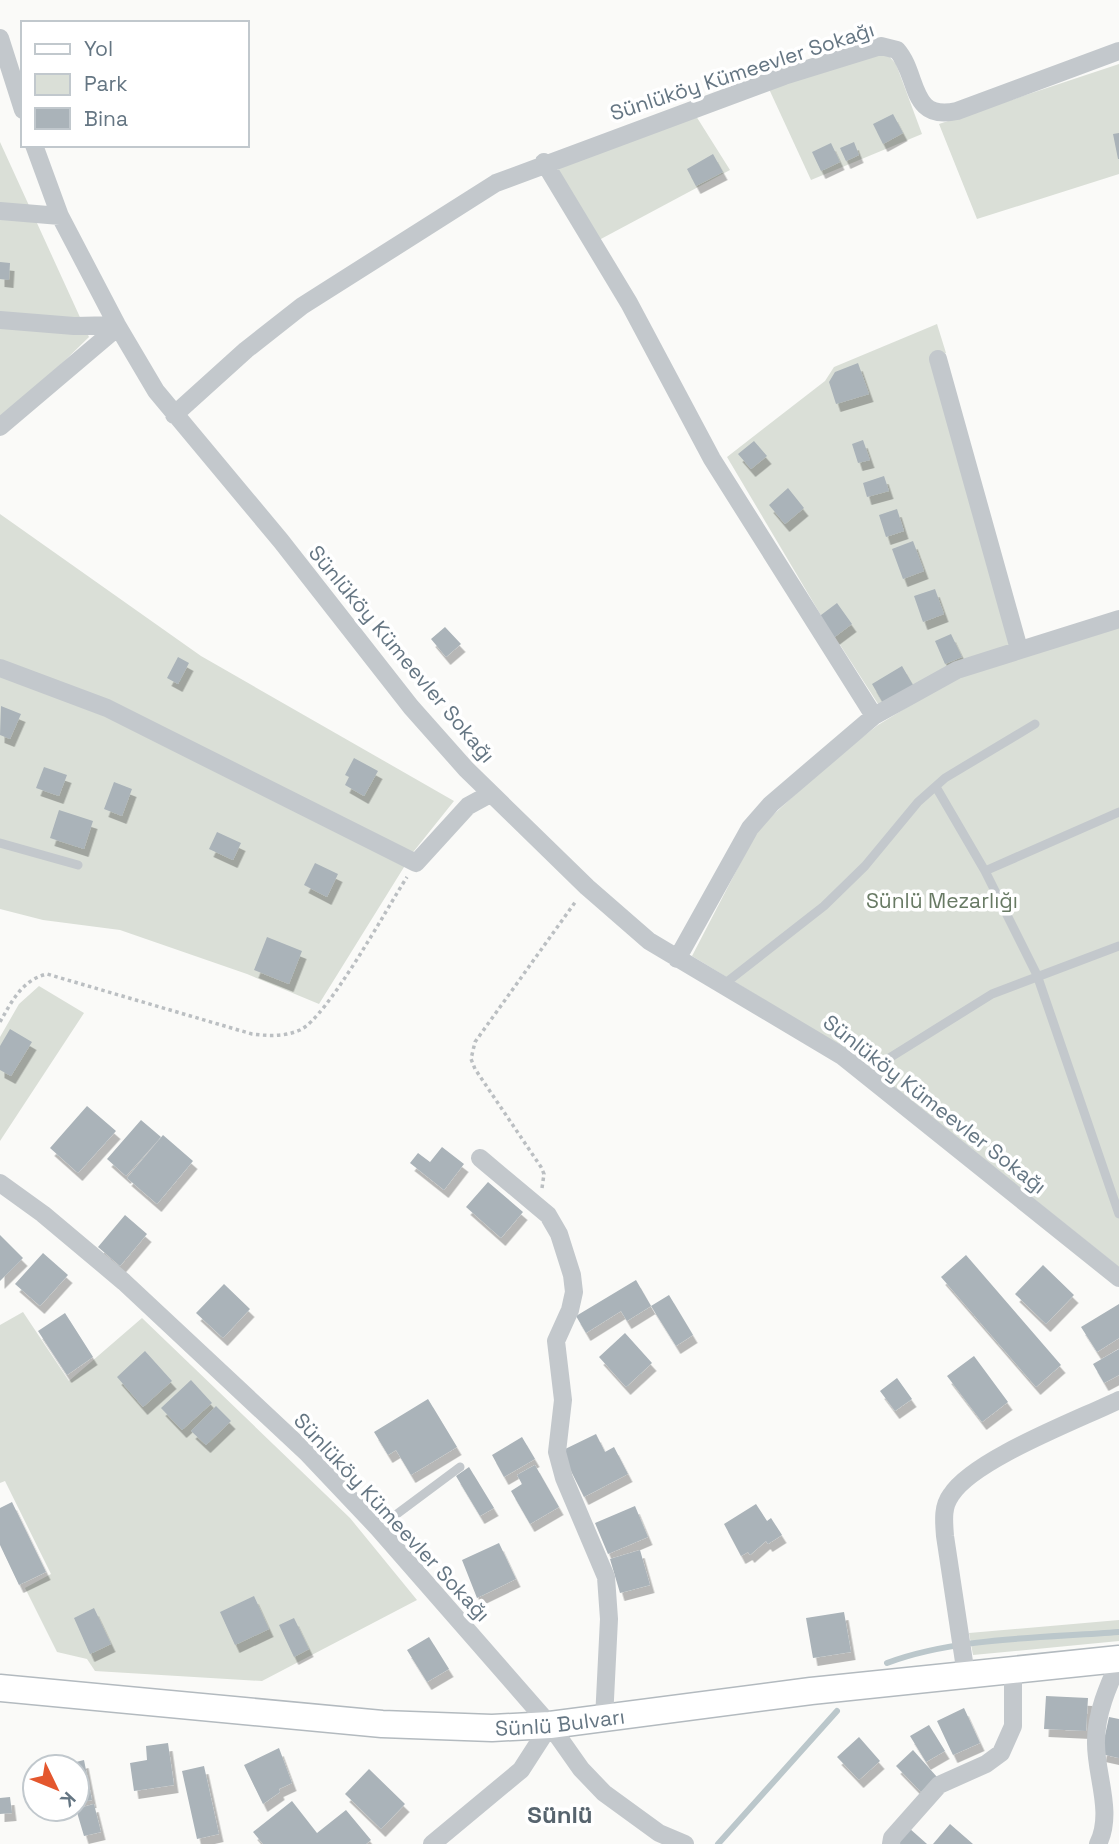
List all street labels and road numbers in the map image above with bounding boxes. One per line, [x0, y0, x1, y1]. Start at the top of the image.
street label: Sünlüköy Kümeevler Sokağı [607, 16, 877, 126]
street label: Sünlüköy Kümeevler Sokağı [303, 540, 501, 768]
street label: Sünlüköy Kümeevler Sokağı [818, 1008, 1052, 1200]
street label: Sünlüköy Kümeevler Sokağı [288, 1407, 496, 1627]
street label: Sünlü Bulvarı [494, 1702, 626, 1741]

